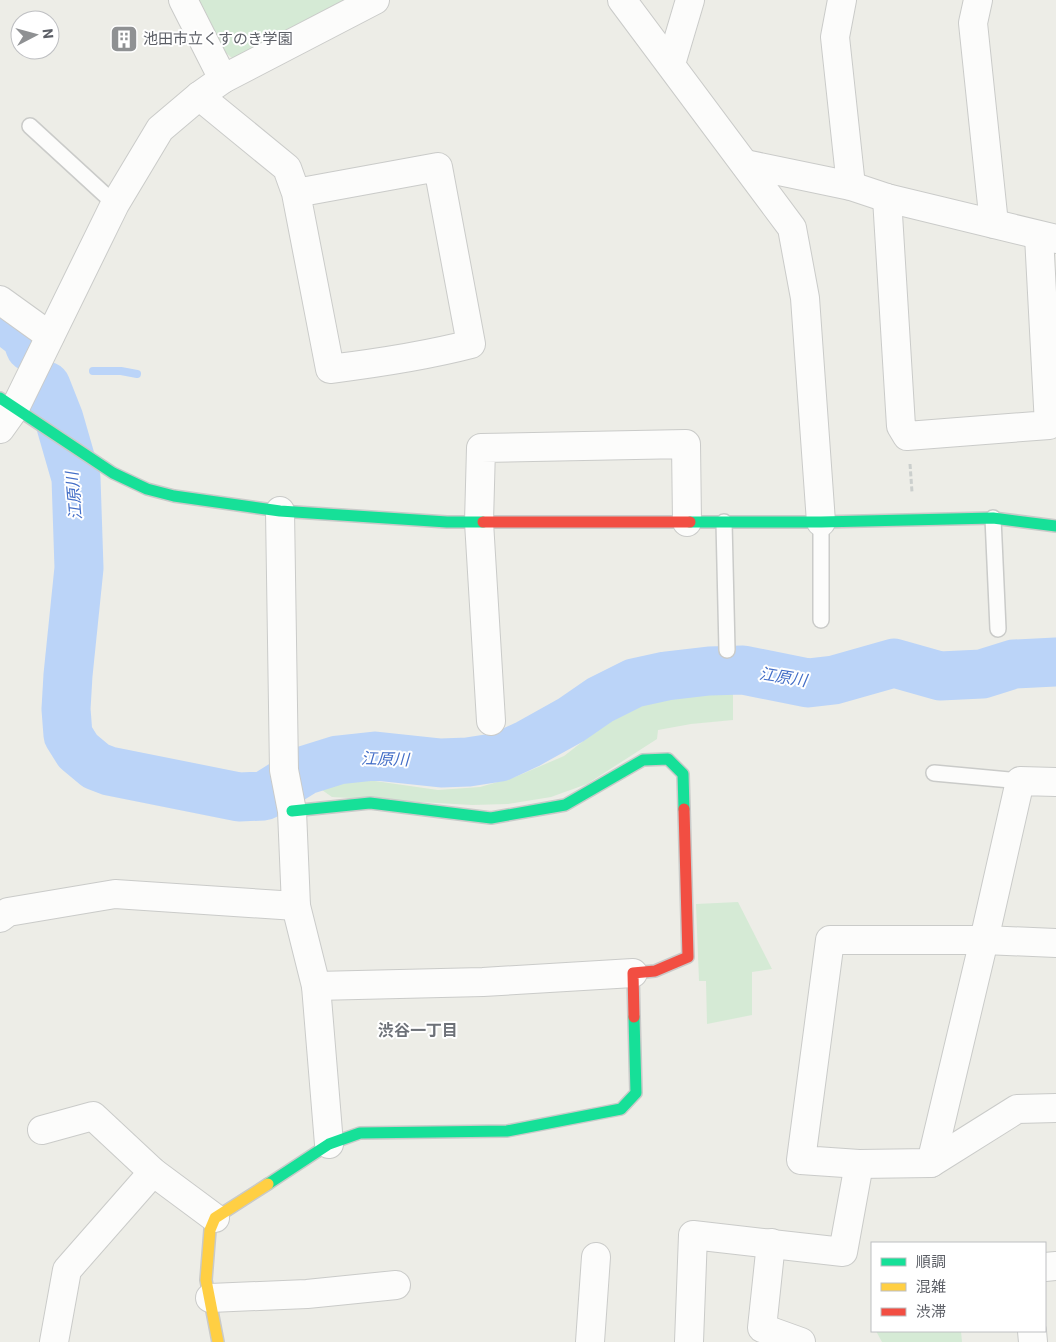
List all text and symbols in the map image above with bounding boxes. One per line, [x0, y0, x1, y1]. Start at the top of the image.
north arrow [10, 10, 60, 60]
building icon: 池田市立くすのき学園 [109, 24, 139, 54]
text: N [39, 28, 56, 39]
place label: 池田市立くすのき学園 [143, 30, 293, 48]
water label: 江原川 [62, 469, 86, 521]
water label: 江原川 [758, 664, 810, 690]
water label: 江原川 [361, 749, 411, 769]
district label: 渋谷一丁目 [378, 1021, 458, 1040]
legend [871, 1242, 1046, 1332]
text: 順調 [916, 1253, 946, 1271]
text: 混雑 [916, 1278, 946, 1296]
text: 渋滞 [916, 1303, 946, 1321]

